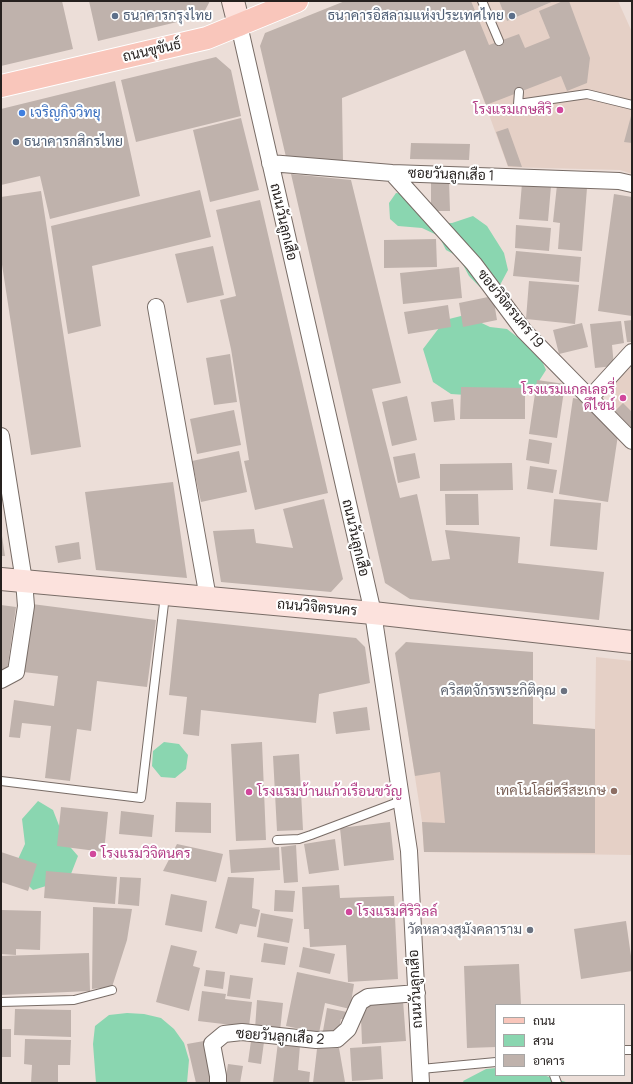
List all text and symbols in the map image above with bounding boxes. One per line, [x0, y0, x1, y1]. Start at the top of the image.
place label: ธนาคารกรุงไทย [123, 8, 212, 24]
place label: ธนาคารอิสลามแห่งประเทศไทย [327, 8, 504, 24]
marker: ธนาคารกรุงไทย [110, 11, 120, 21]
marker: ธนาคารอิสลามแห่งประเทศไทย [507, 11, 517, 21]
street label: ถนนขุขันธ์ [121, 36, 183, 66]
place label: โรงแรมเกษสิริ [473, 102, 552, 118]
place label: เจริญกิจวิทยุ [30, 105, 101, 121]
marker: โรงแรมเกษสิริ [555, 105, 565, 115]
marker: เจริญกิจวิทยุ [17, 108, 27, 118]
place label: ธนาคารกสิกรไทย [24, 134, 123, 150]
marker: ธนาคารกสิกรไทย [11, 137, 21, 147]
street label: ซอยวันลูกเสือ 1 [408, 165, 494, 185]
street label: ถนนวันลูกเสือ [266, 182, 300, 262]
street label: ซอยวิจิตรนคร 19 [473, 266, 547, 352]
place label: โรงแรมแกลเลอรี่ ดีไซน์ [521, 382, 615, 414]
marker: โรงแรมแกลเลอรี่ ดีไซน์ [618, 393, 628, 403]
street label: ถนนวันลูกเสือ [338, 498, 372, 578]
street label: ถนนวิจิตรนคร [276, 596, 358, 620]
place label: คริสตจักรพระกิติคุณ [441, 683, 556, 699]
marker: คริสตจักรพระกิติคุณ [559, 686, 569, 696]
place label: เทคโนโลยีศรีสะเกษ [496, 783, 606, 799]
place label: โรงแรมบ้านแก้วเรือนขวัญ [257, 784, 402, 800]
marker: เทคโนโลยีศรีสะเกษ [609, 786, 619, 796]
marker: โรงแรมบ้านแก้วเรือนขวัญ [244, 787, 254, 797]
place label: โรงแรมวิจิตนคร [101, 846, 191, 862]
marker: โรงแรมวิจิตนคร [88, 849, 98, 859]
place label: โรงแรมศิริวิลล์ [357, 904, 438, 920]
marker: โรงแรมศิริวิลล์ [344, 907, 354, 917]
place label: วัดหลวงสุมังคลาราม [407, 922, 522, 938]
marker: วัดหลวงสุมังคลาราม [525, 925, 535, 935]
street label: ถนนวันลูกเสือ [406, 949, 426, 1029]
legend [495, 1004, 625, 1076]
text: ถนน [533, 1012, 555, 1029]
street label: ซอยวันลูกเสือ 2 [235, 1026, 325, 1048]
text: สวน [533, 1032, 554, 1049]
text: อาคาร [533, 1052, 565, 1069]

